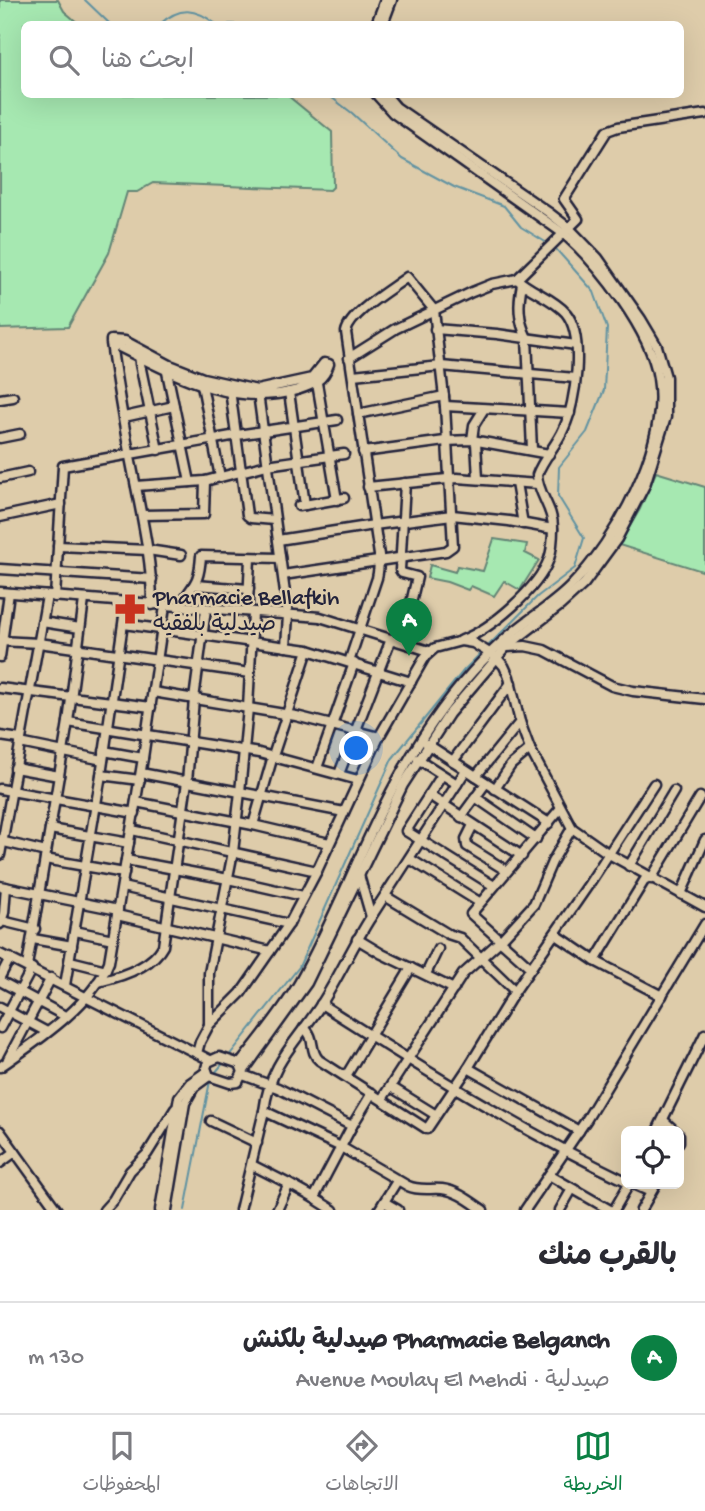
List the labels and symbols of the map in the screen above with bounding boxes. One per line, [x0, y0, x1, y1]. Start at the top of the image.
place label: Pharmacie Bellafkih صيدلية بلفقيه [152, 586, 339, 639]
pharmacy icon: Pharmacie Bellafkih صيدلية بلفقيه [113, 592, 147, 626]
pin: A [386, 598, 432, 656]
your location [339, 731, 373, 765]

